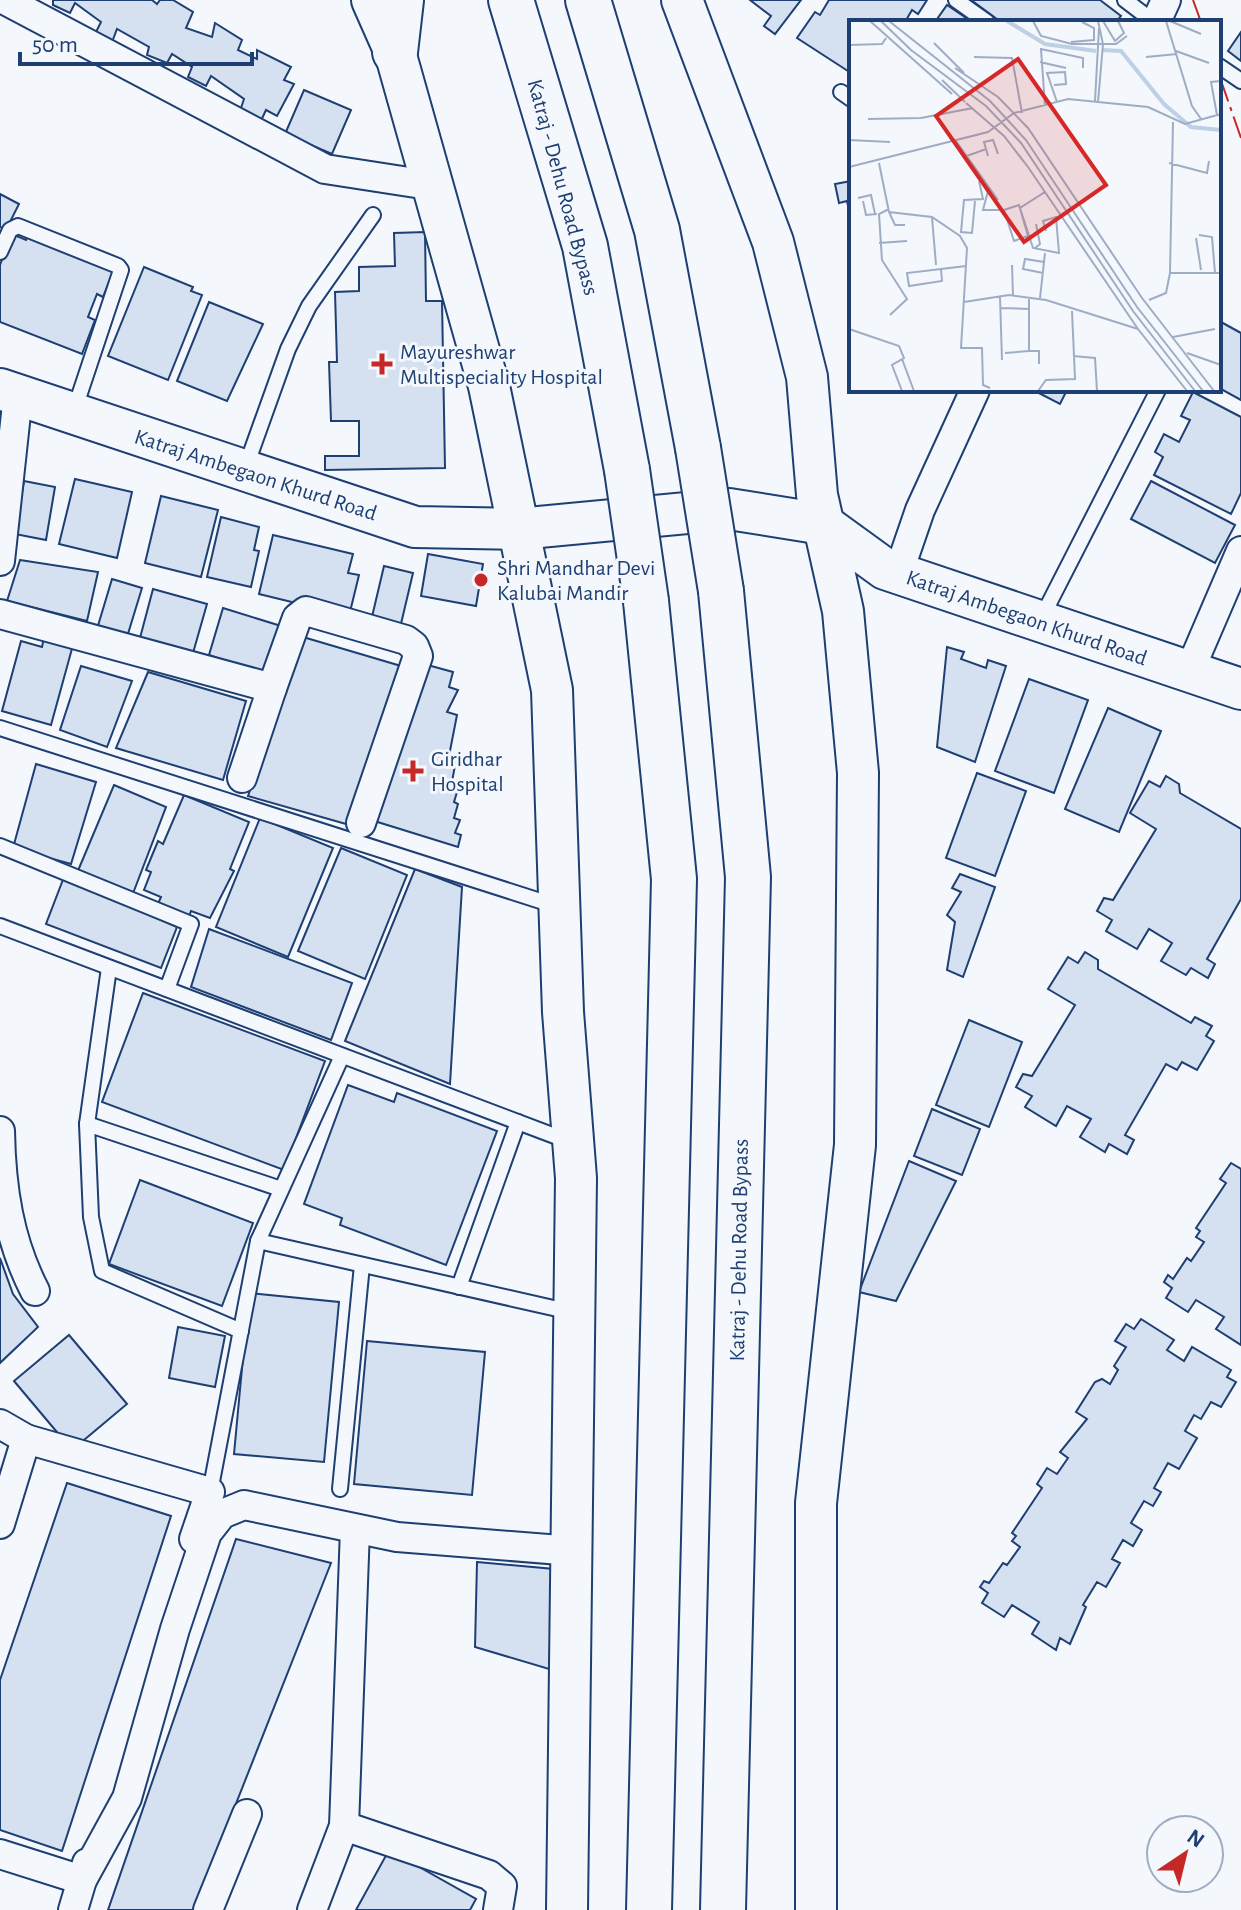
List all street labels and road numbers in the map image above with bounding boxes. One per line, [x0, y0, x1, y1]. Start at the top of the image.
street label: Katraj - Dehu Road Bypass [524, 77, 602, 298]
street label: Katraj Ambegaon Khurd Road [132, 425, 380, 525]
street label: Katraj Ambegaon Khurd Road [903, 566, 1150, 670]
street label: Katraj - Dehu Road Bypass [726, 1138, 752, 1362]

